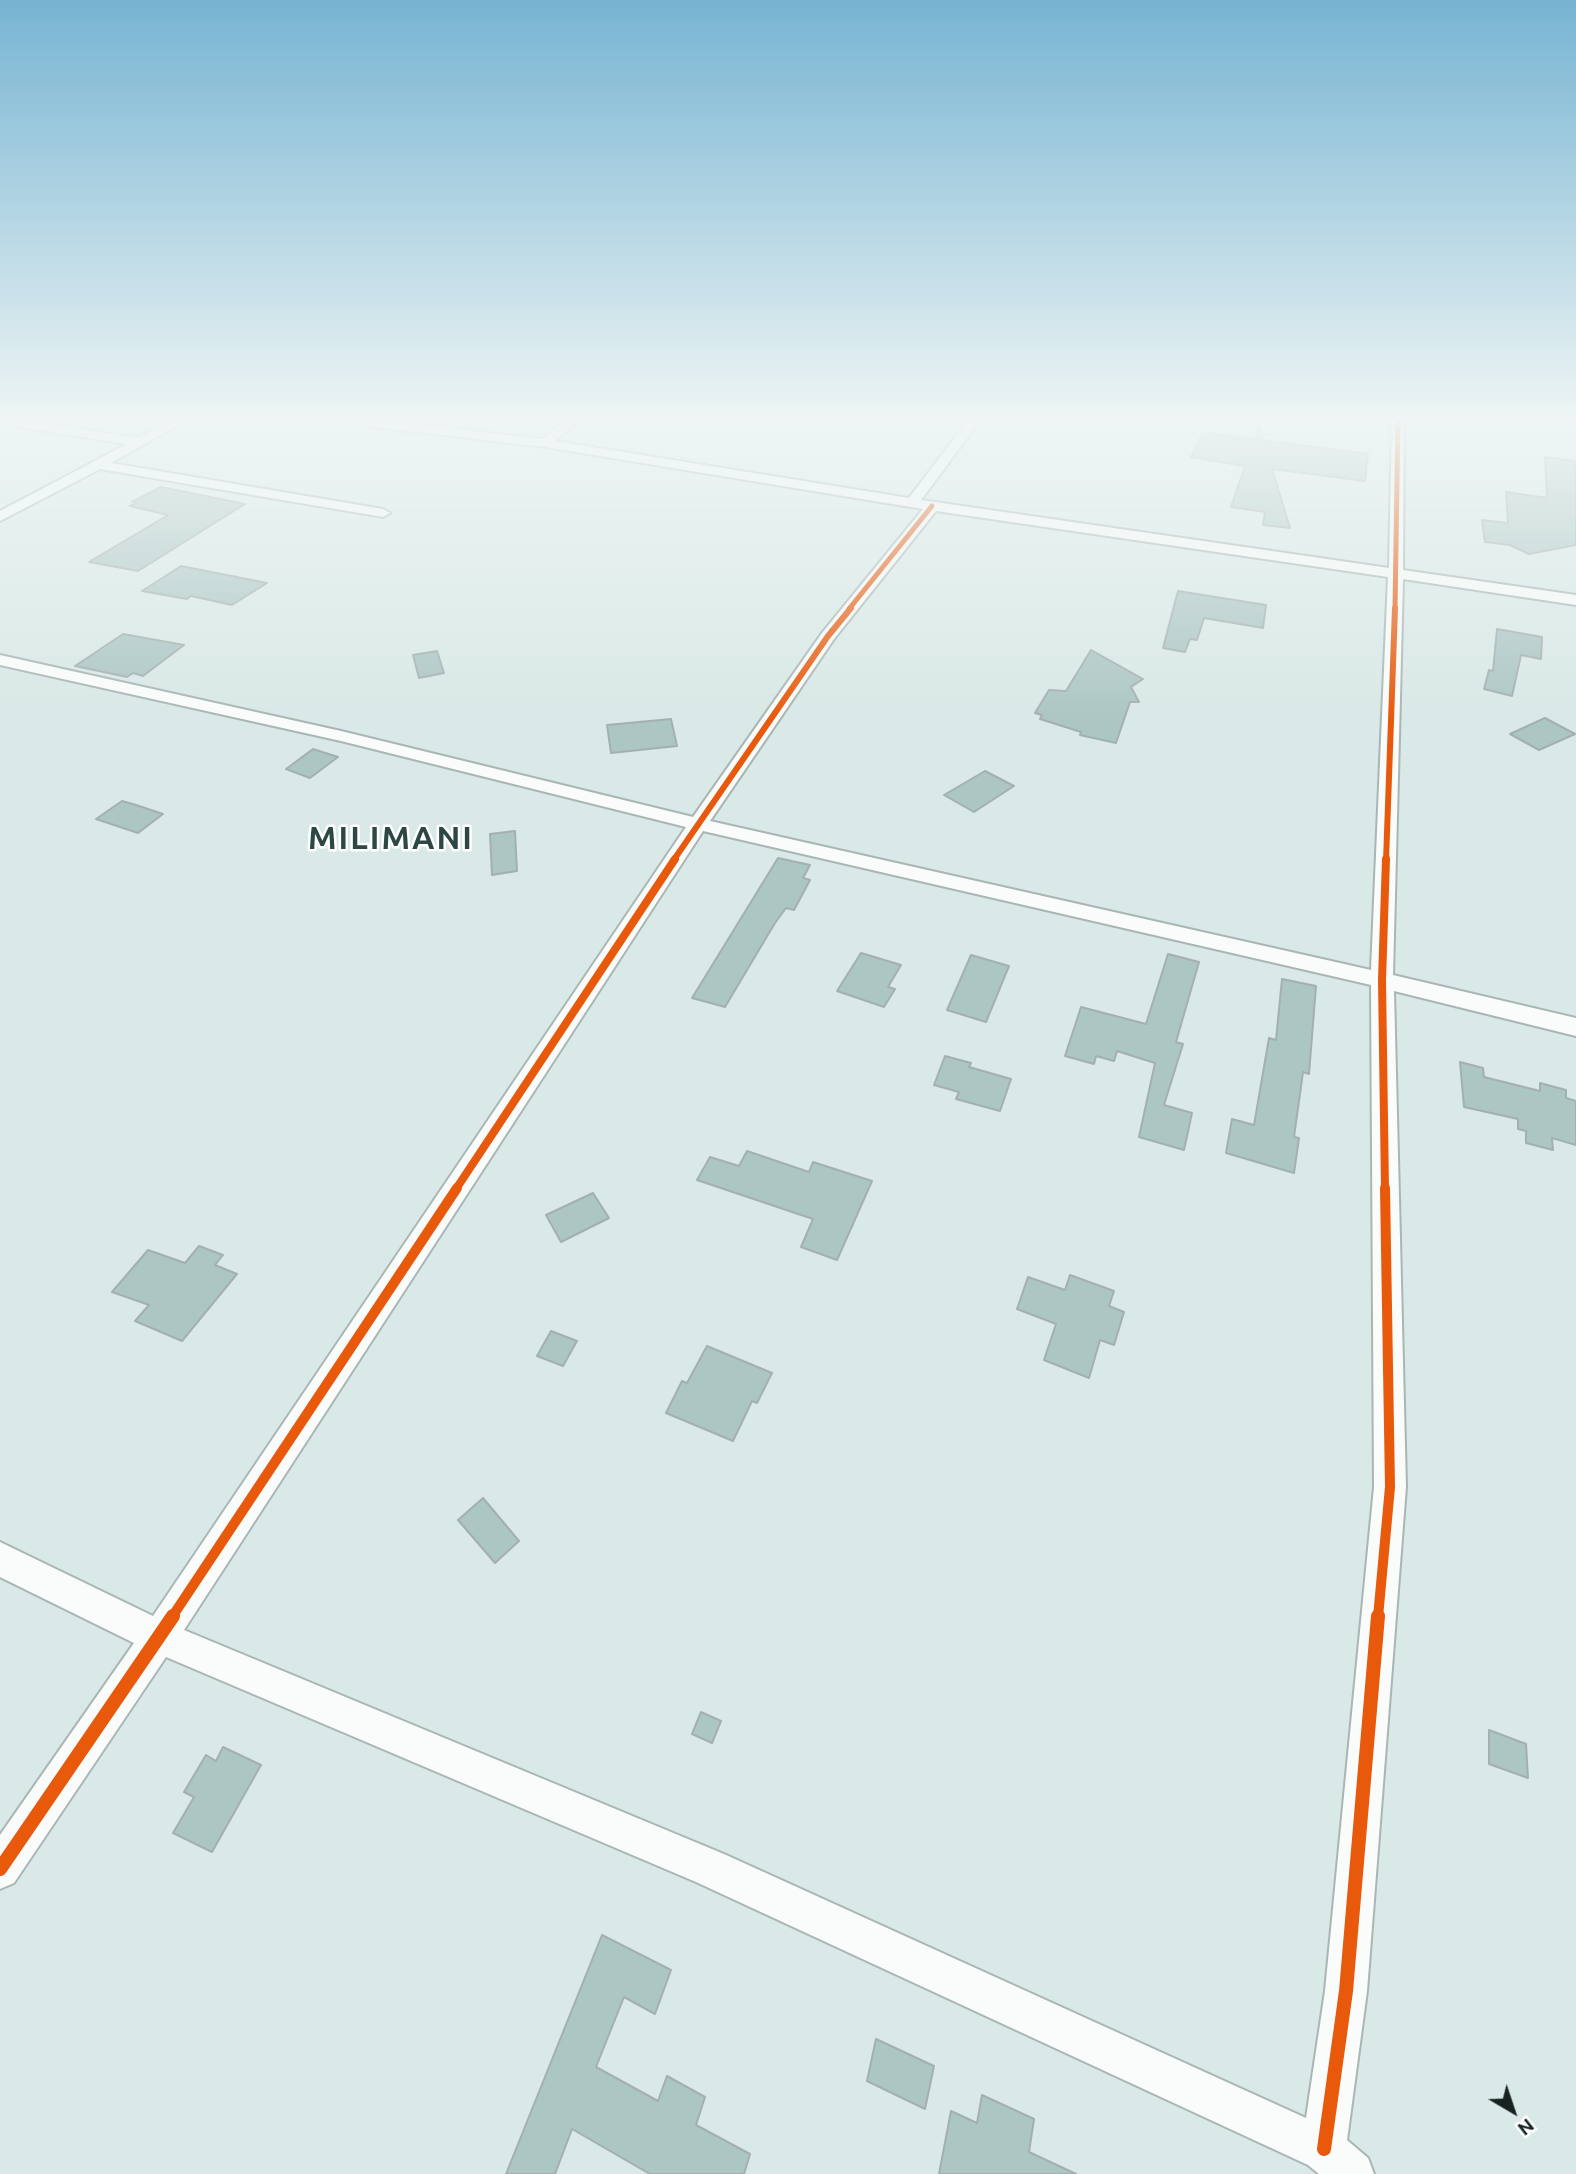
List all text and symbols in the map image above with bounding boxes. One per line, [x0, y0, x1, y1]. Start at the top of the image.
district label: MILIMANI [309, 819, 473, 857]
north arrow [1478, 2076, 1548, 2146]
text: N [1514, 2114, 1539, 2140]

